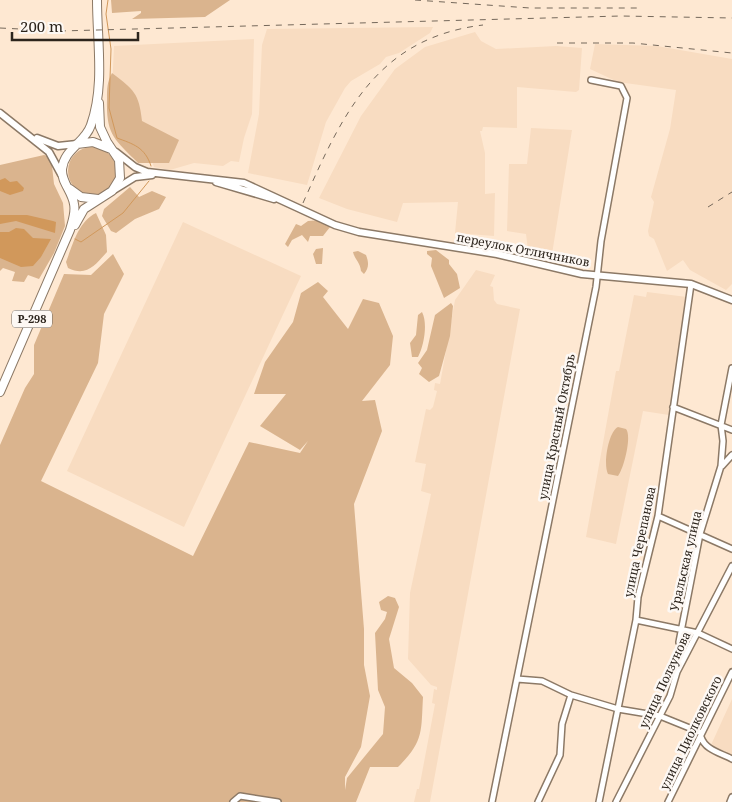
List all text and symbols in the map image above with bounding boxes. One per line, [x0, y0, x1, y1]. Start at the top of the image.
scale bar [12, 10, 139, 42]
text: 200 m [20, 16, 63, 36]
street label: переулок Отличников [455, 228, 591, 271]
road number: Р-298 [12, 310, 52, 328]
street label: улица Красный Октябрь [534, 352, 579, 501]
street label: улица Черепанова [619, 485, 660, 599]
street label: Уральская улица [666, 509, 705, 613]
street label: улица Ползунова [635, 629, 694, 731]
street label: улица Циолковского [655, 673, 726, 793]

